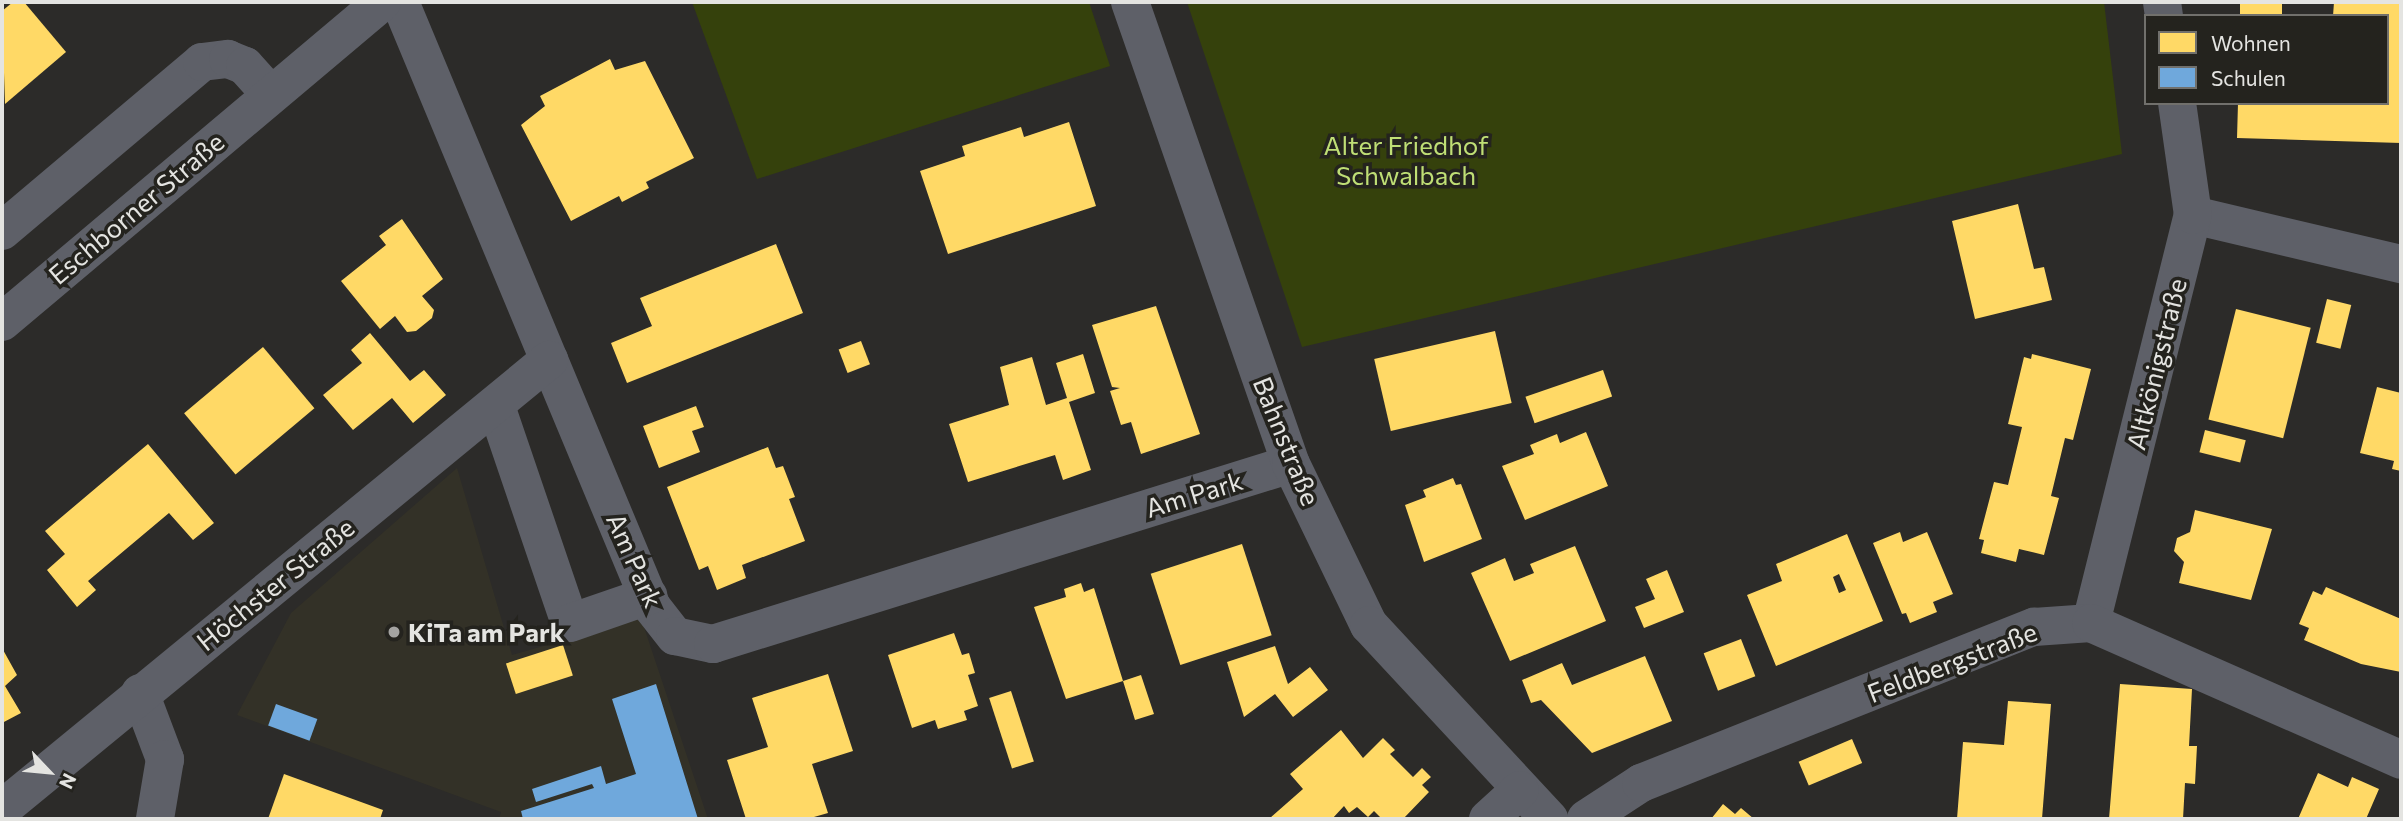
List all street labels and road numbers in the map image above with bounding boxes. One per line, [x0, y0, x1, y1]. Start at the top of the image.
street label: Eschborner Straße [42, 126, 230, 290]
street label: Altkönigstraße [2120, 275, 2192, 453]
street label: Bahnstraße [1247, 372, 1327, 510]
street label: Am Park [1142, 464, 1246, 524]
street label: Am Park [600, 508, 670, 612]
street label: Höchster Straße [190, 511, 360, 657]
street label: Feldbergstraße [1863, 615, 2041, 709]

